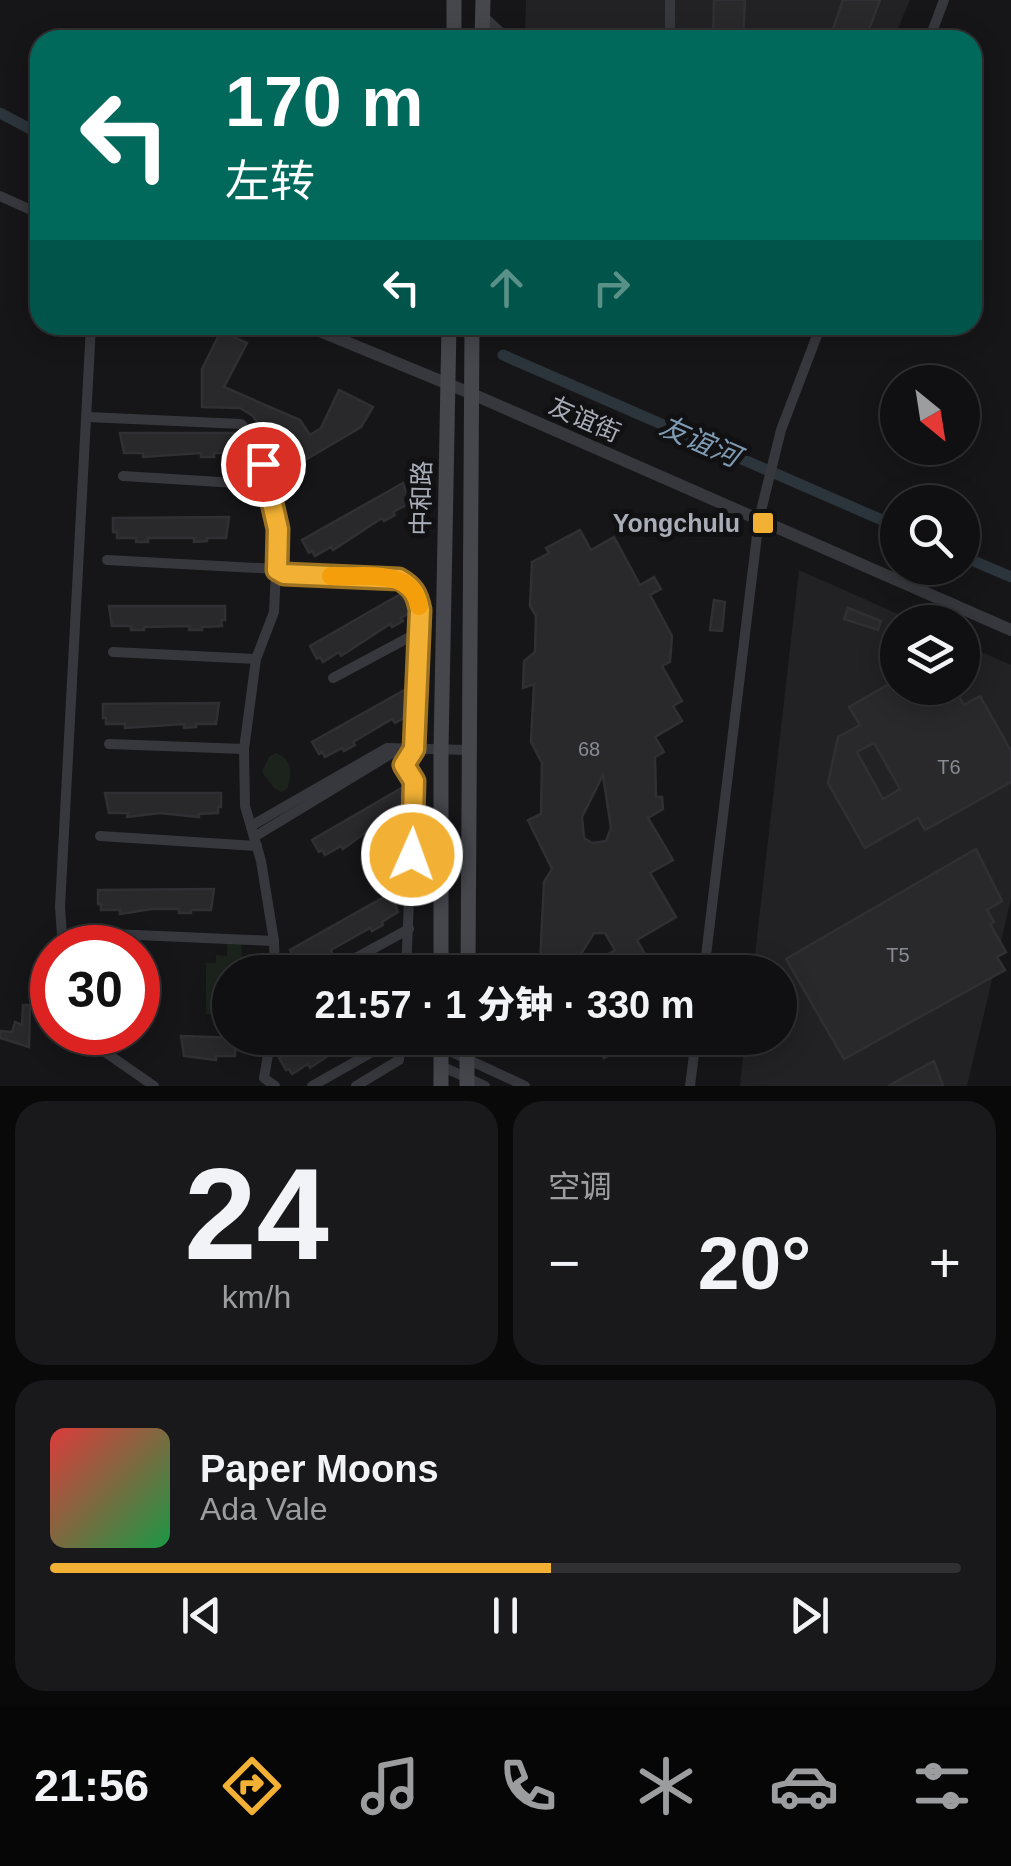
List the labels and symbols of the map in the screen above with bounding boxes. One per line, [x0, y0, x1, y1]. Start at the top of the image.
north arrow [880, 365, 980, 465]
street label: 友谊街 [545, 391, 625, 447]
water label: 友谊河 [655, 410, 749, 475]
pin [221, 422, 306, 507]
street label: 中和路 [406, 460, 436, 536]
place label: Yongchulu [613, 509, 740, 537]
marker: Yongchulu [750, 510, 776, 536]
house number: 68 [578, 738, 600, 760]
house number: T6 [937, 756, 961, 778]
position arrow [360, 803, 464, 907]
speed limit sign: 30 [30, 925, 160, 1055]
house number: T5 [886, 944, 910, 966]

